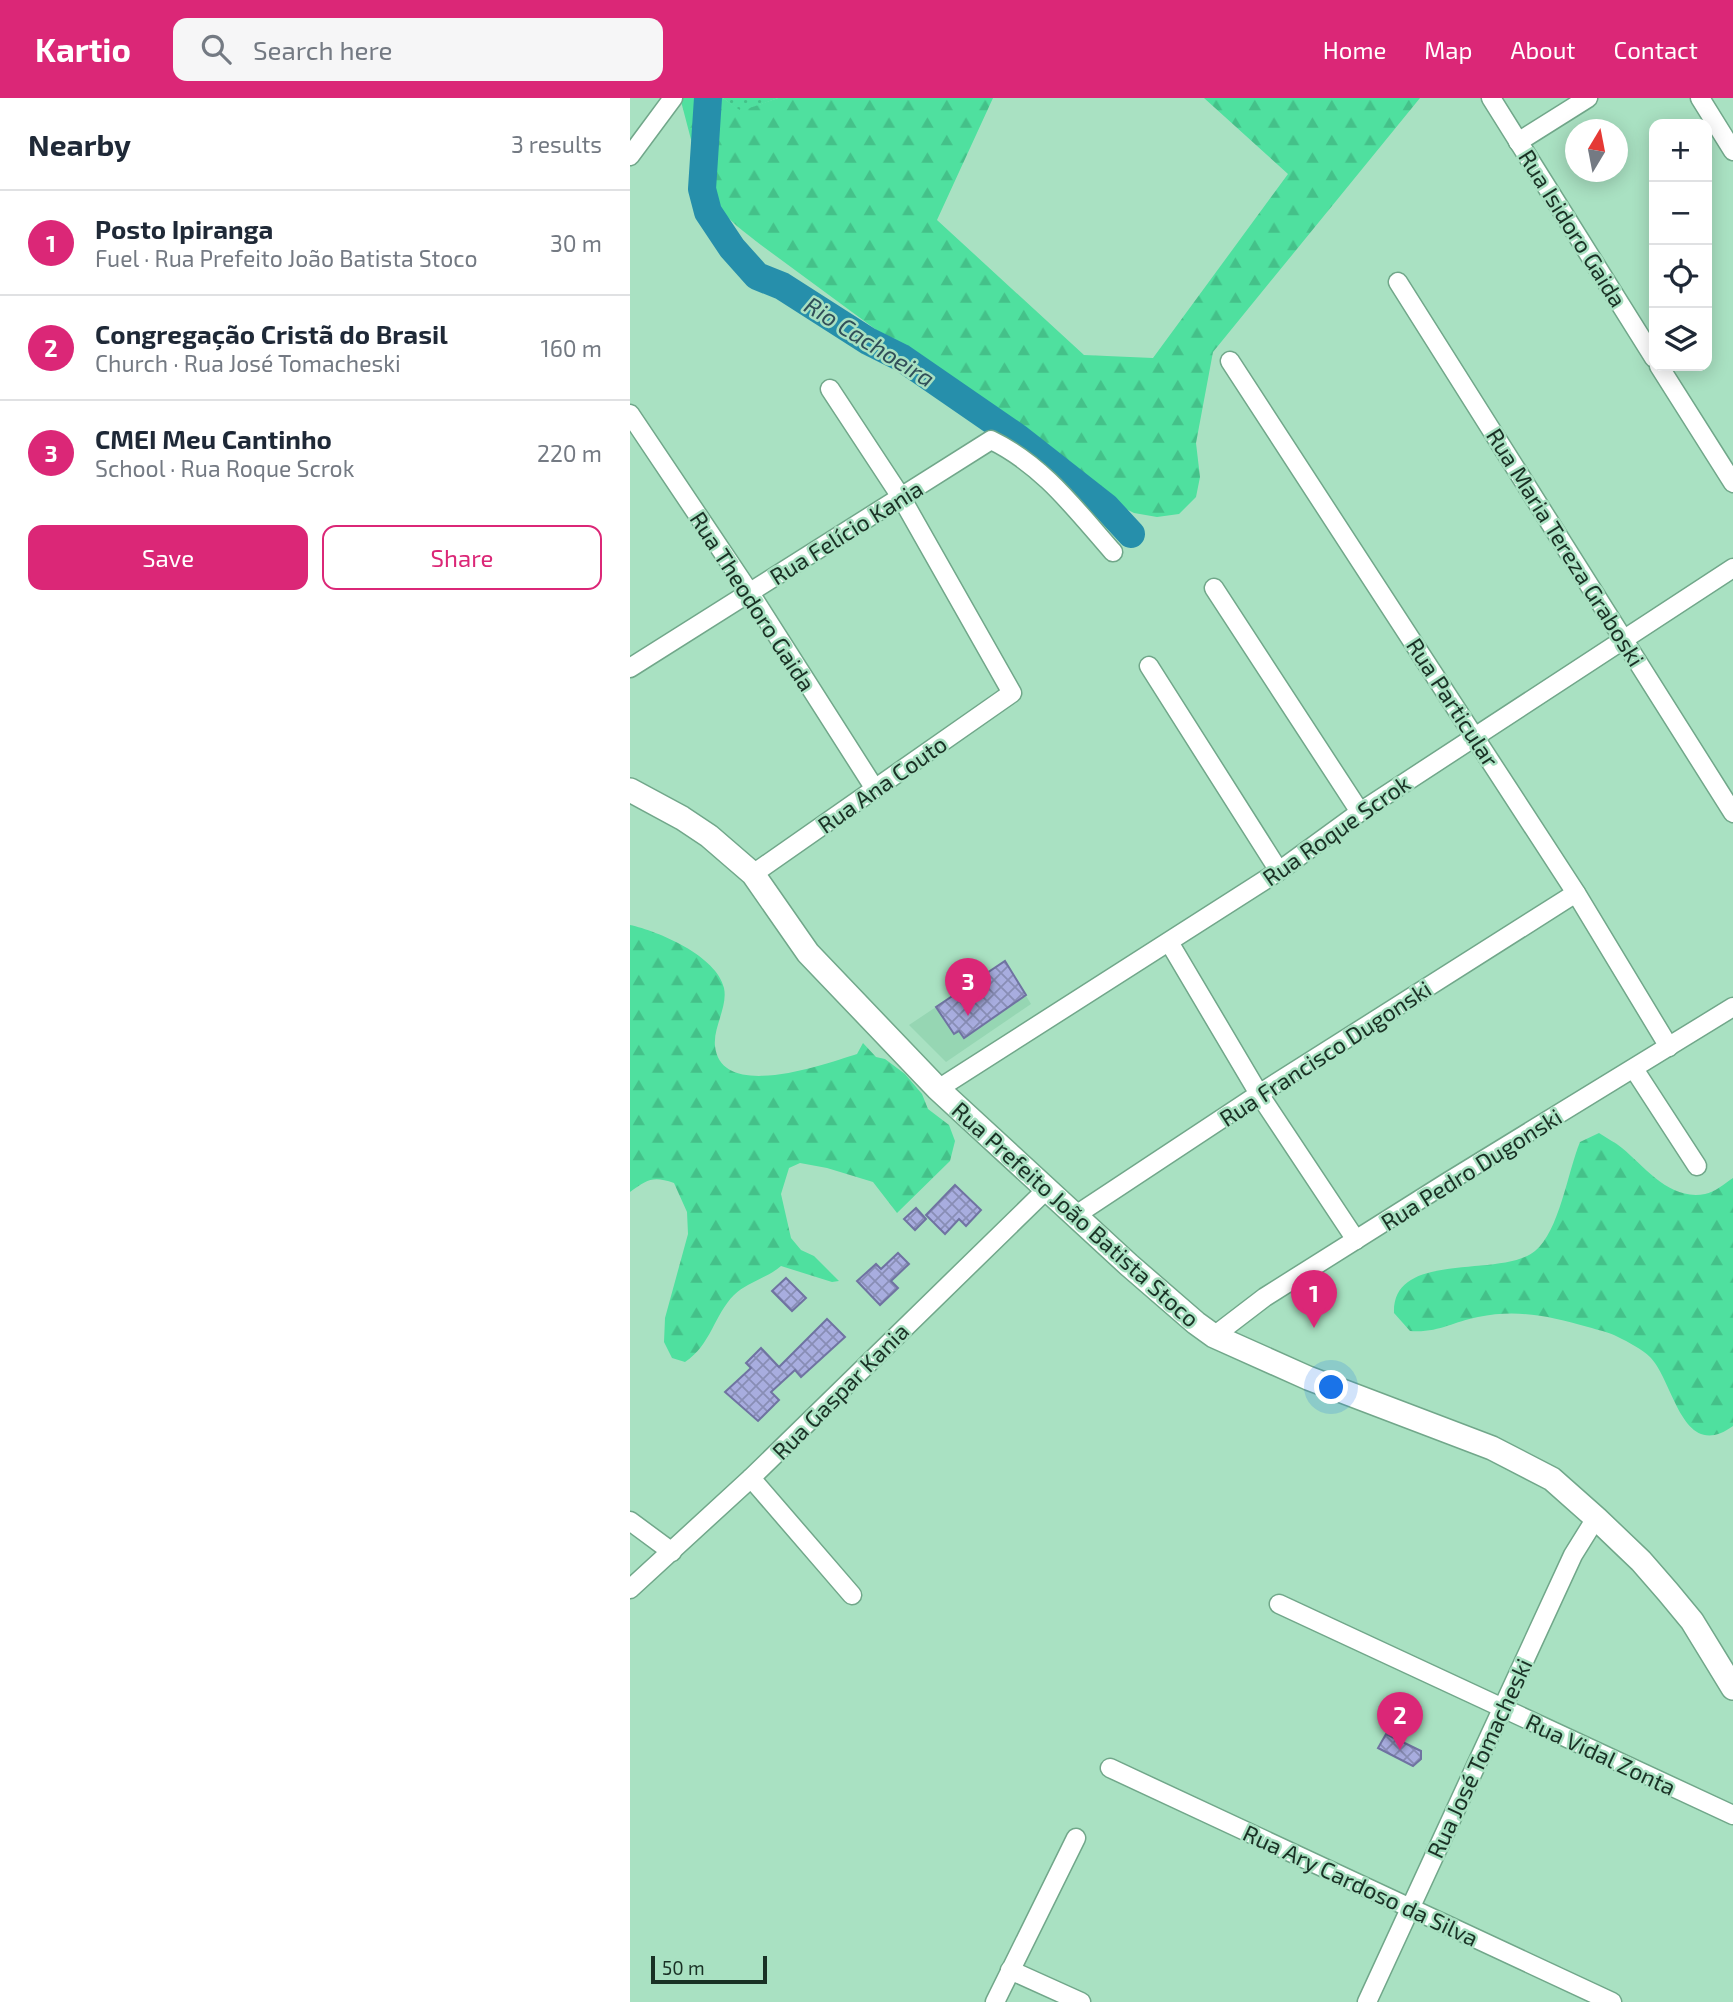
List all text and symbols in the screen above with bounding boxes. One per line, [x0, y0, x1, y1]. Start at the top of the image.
search box [173, 18, 663, 81]
text: Kartio [35, 29, 131, 69]
icon: search [197, 30, 235, 68]
text: Search here [253, 34, 393, 65]
text: Home [1323, 35, 1386, 64]
text: Map [1424, 35, 1472, 64]
text: About [1510, 35, 1576, 64]
text: Contact [1614, 35, 1698, 64]
north arrow [1565, 119, 1628, 182]
map controls [1649, 119, 1712, 371]
button: + [1649, 119, 1712, 182]
text: Nearby [28, 126, 131, 162]
text: 3 results [511, 130, 602, 158]
street label: Rua Isidoro Gaida [1513, 144, 1633, 312]
button: − [1649, 182, 1712, 245]
text: Posto Ipiranga [95, 213, 273, 244]
text: 1 [46, 229, 56, 257]
text: 30 m [550, 229, 602, 257]
text: Fuel · Rua Prefeito João Batista Stoco [95, 244, 477, 272]
button: locate [1649, 245, 1712, 308]
water label: Rio Cachoeira [800, 290, 940, 392]
button: layers [1649, 308, 1712, 371]
text: Congregação Cristã do Brasil [95, 318, 448, 349]
text: 2 [44, 334, 58, 362]
text: 160 m [541, 334, 602, 362]
text: Church · Rua José Tomacheski [95, 349, 401, 377]
text: CMEI Meu Cantinho [95, 423, 332, 454]
street label: Rua Maria Tereza Graboski [1481, 423, 1651, 671]
text: 3 [44, 439, 58, 467]
text: 220 m [537, 439, 602, 467]
text: School · Rua Roque Scrok [95, 454, 354, 482]
street label: Rua Felício Kania [764, 474, 928, 590]
street label: Rua Theodoro Gaida [684, 506, 822, 696]
button: Save [28, 525, 308, 590]
button: Share [322, 525, 602, 590]
street label: Rua Particular [1401, 632, 1505, 772]
street label: Rua Ana Couto [812, 729, 952, 839]
street label: Rua Roque Scrok [1257, 769, 1415, 891]
pin: 3 [945, 958, 991, 1016]
street label: Rua Francisco Dugonski [1214, 974, 1436, 1132]
street label: Rua Prefeito João Batista Stoco [947, 1096, 1205, 1332]
street label: Rua Pedro Dugonski [1375, 1102, 1567, 1236]
pin: 1 [1291, 1270, 1337, 1328]
street label: Rua Gaspar Kania [766, 1317, 914, 1465]
your location [1314, 1370, 1348, 1404]
street label: Rua José Tomacheski [1420, 1654, 1538, 1862]
pin: 2 [1377, 1692, 1423, 1750]
street label: Rua Vidal Zonta [1522, 1707, 1680, 1801]
street label: Rua Ary Cardoso da Silva [1239, 1818, 1483, 1952]
scale bar [651, 1953, 766, 1985]
text: 50 m [662, 1956, 705, 1979]

